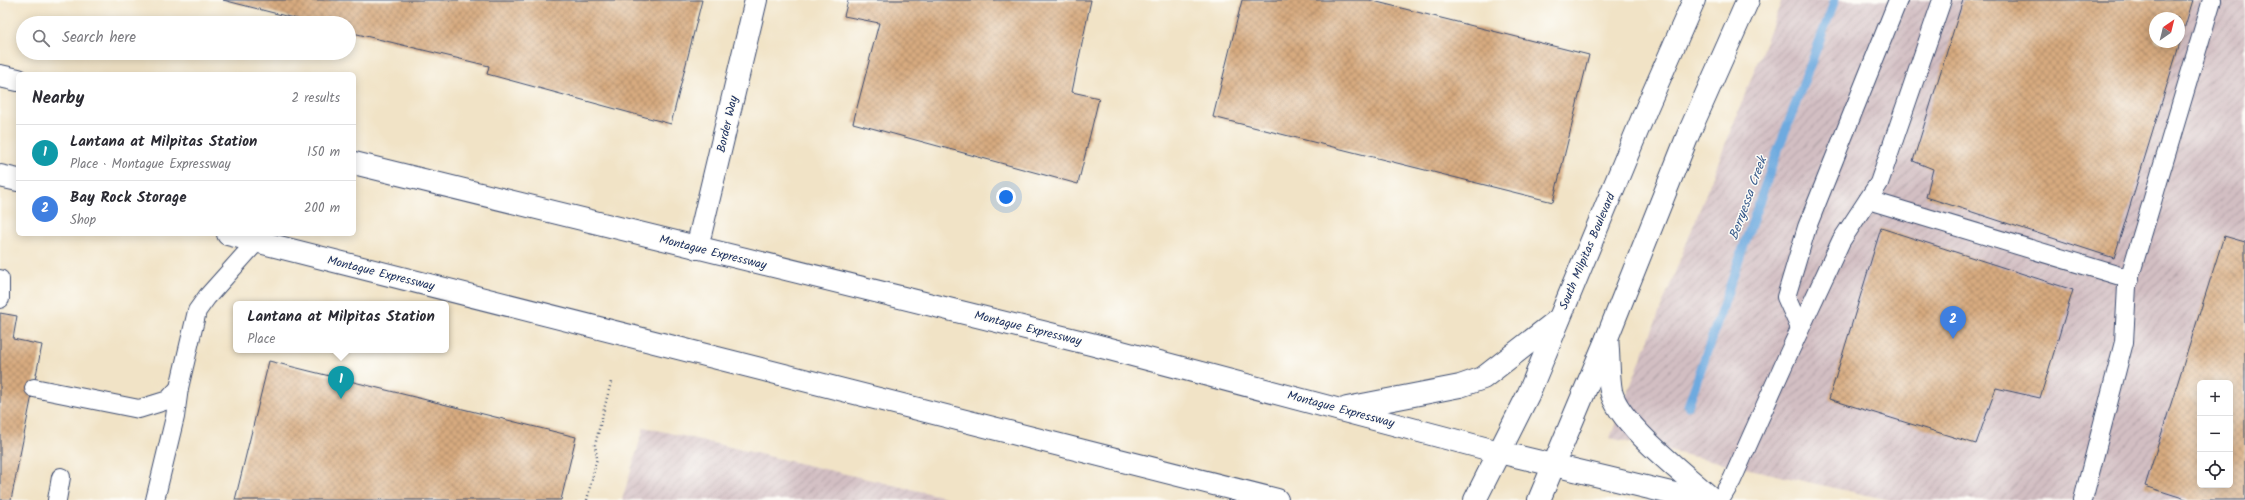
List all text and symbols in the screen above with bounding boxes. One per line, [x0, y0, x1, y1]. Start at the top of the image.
north arrow [2149, 12, 2185, 48]
search box [16, 16, 356, 60]
text: Search here [62, 26, 136, 50]
icon: search [30, 27, 52, 49]
text: Nearby [32, 85, 84, 112]
text: 2 results [292, 88, 340, 109]
street label: Border Way [712, 93, 743, 154]
text: Lantana at Milpitas Station [70, 130, 257, 154]
text: 1 [43, 142, 47, 163]
text: 150 m [307, 142, 340, 163]
water label: Berryessa Creek [1724, 152, 1774, 243]
text: Place · Montague Expressway [70, 154, 231, 175]
text: Bay Rock Storage [70, 186, 186, 210]
your location [996, 187, 1016, 207]
street label: South Milpitas Boulevard [1554, 189, 1621, 313]
text: 2 [41, 198, 49, 219]
text: 200 m [304, 198, 340, 219]
text: Shop [70, 210, 96, 231]
street label: Montague Expressway [657, 230, 769, 275]
street label: Montague Expressway [325, 251, 437, 296]
popup [233, 301, 449, 353]
text: Lantana at Milpitas Station [247, 305, 435, 329]
street label: Montague Expressway [972, 306, 1084, 351]
pin: 2 [1940, 306, 1966, 339]
text: Place [247, 329, 275, 350]
pin: 1 [328, 366, 354, 399]
map controls [2197, 380, 2233, 488]
button: + [2197, 380, 2233, 416]
street label: Montague Expressway [1285, 386, 1397, 433]
button: − [2197, 416, 2233, 452]
button: locate [2197, 452, 2233, 488]

